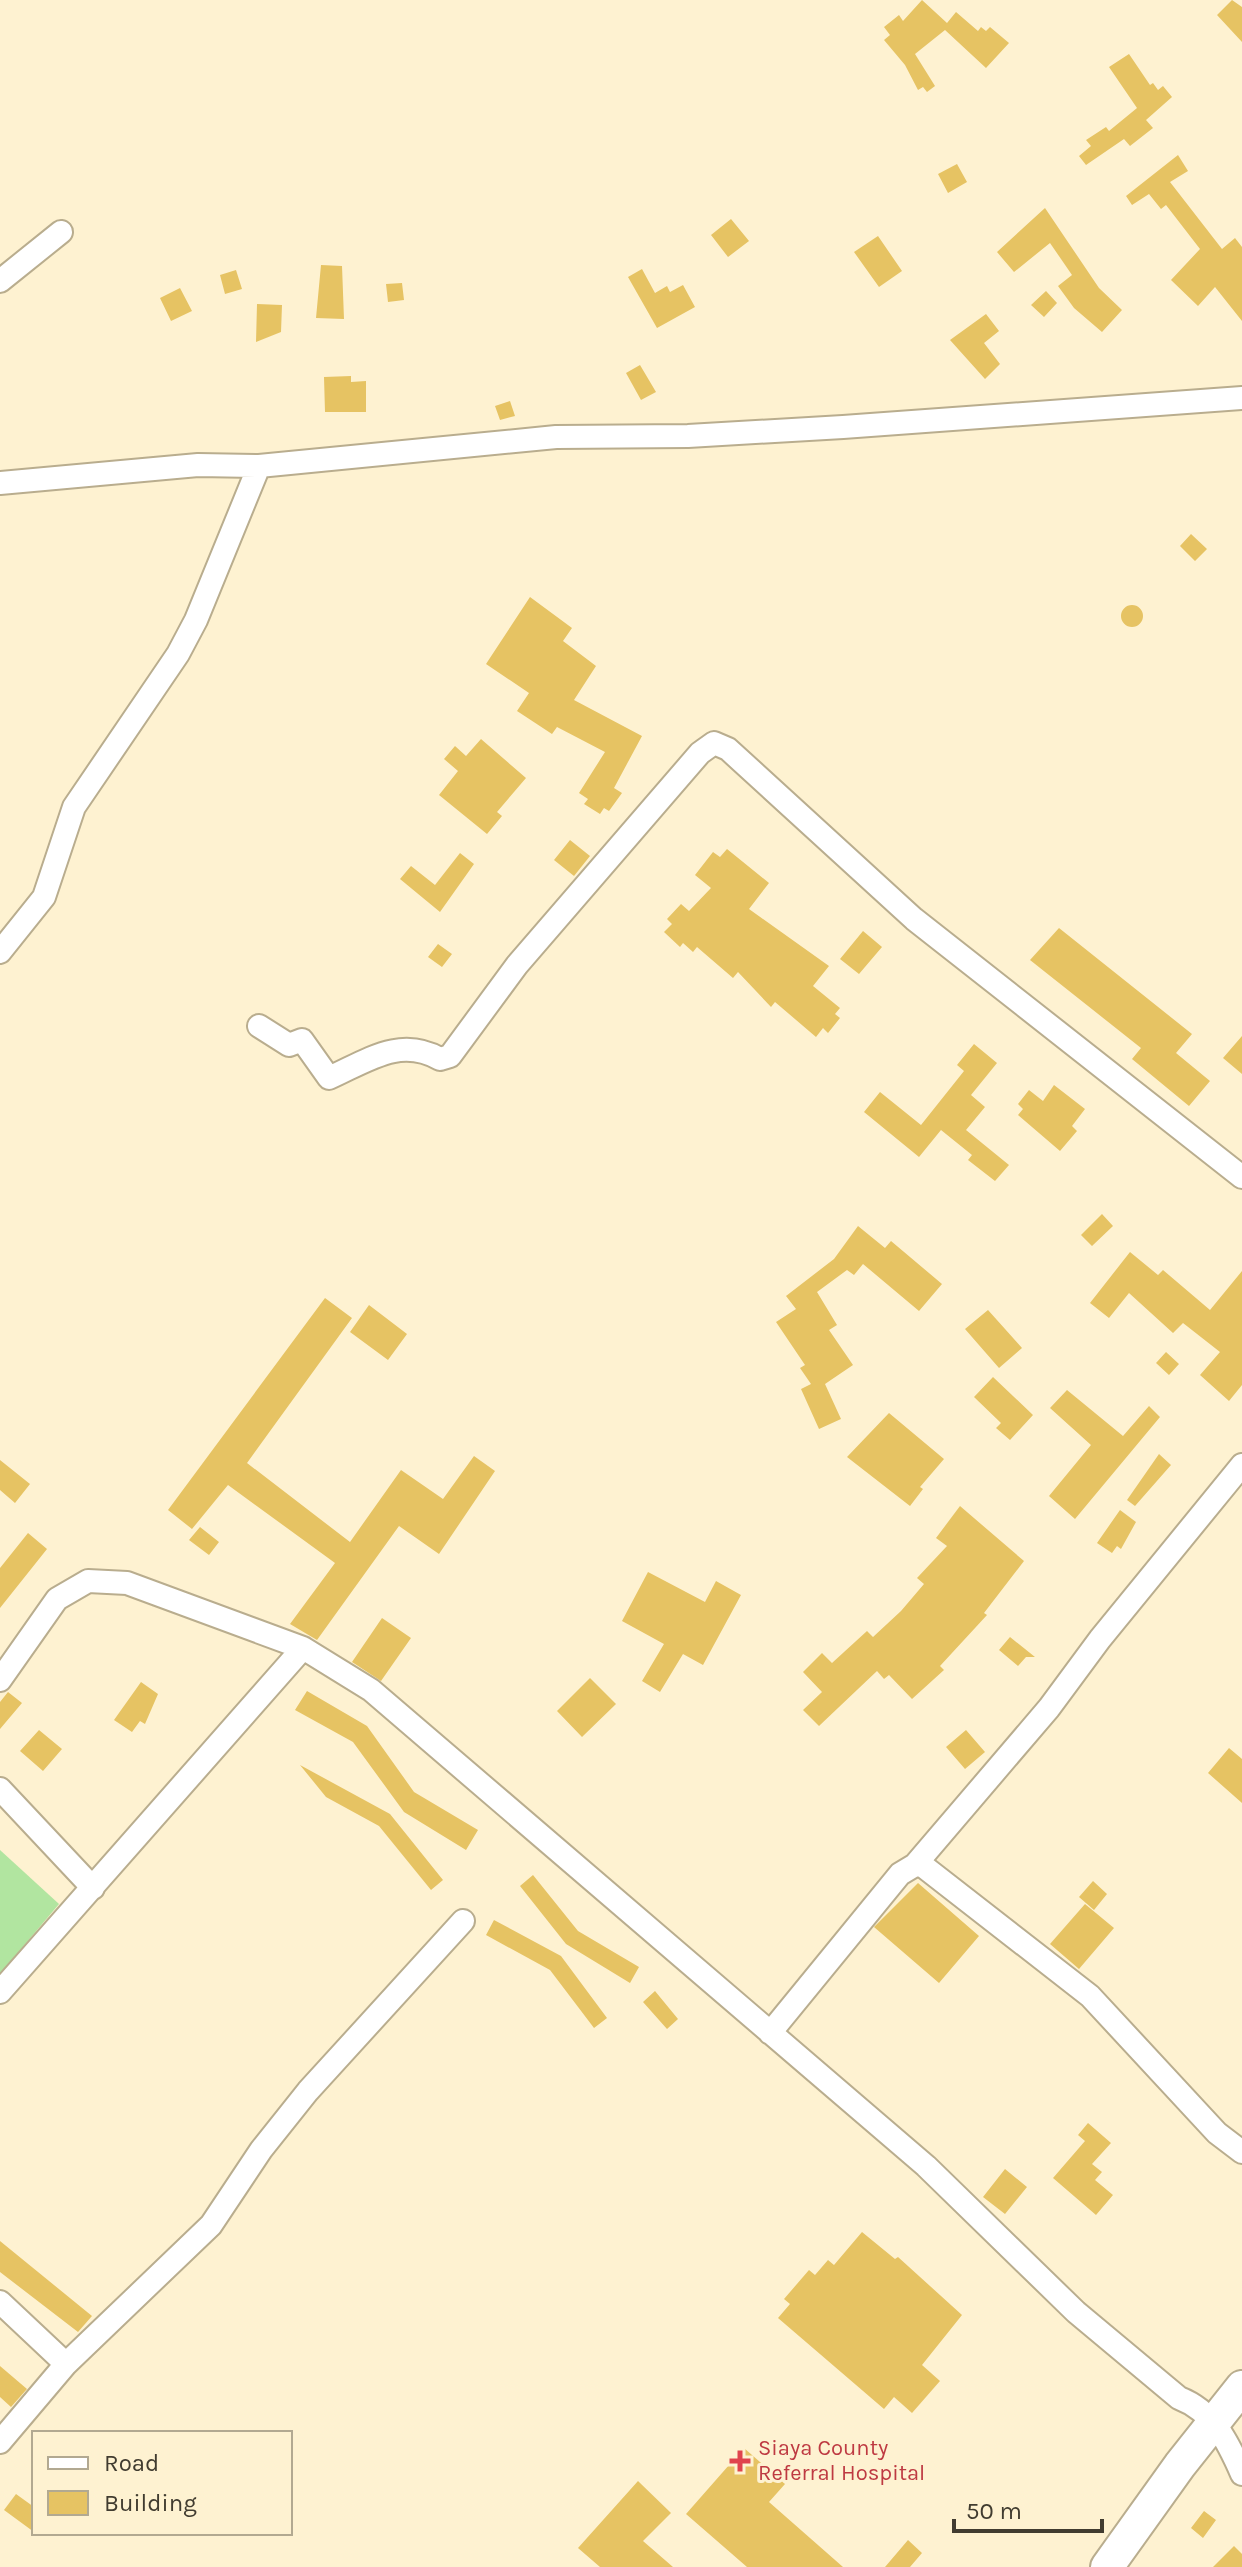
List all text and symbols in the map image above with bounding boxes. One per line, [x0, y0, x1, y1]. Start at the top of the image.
legend [32, 2431, 292, 2535]
place label: Siaya County Referral Hospital [758, 2435, 925, 2486]
text: Road [104, 2449, 159, 2477]
marker: Siaya County Referral Hospital [729, 2450, 751, 2472]
scale bar [954, 2483, 1102, 2533]
text: Building [104, 2489, 197, 2517]
text: 50 m [966, 2497, 1022, 2525]

